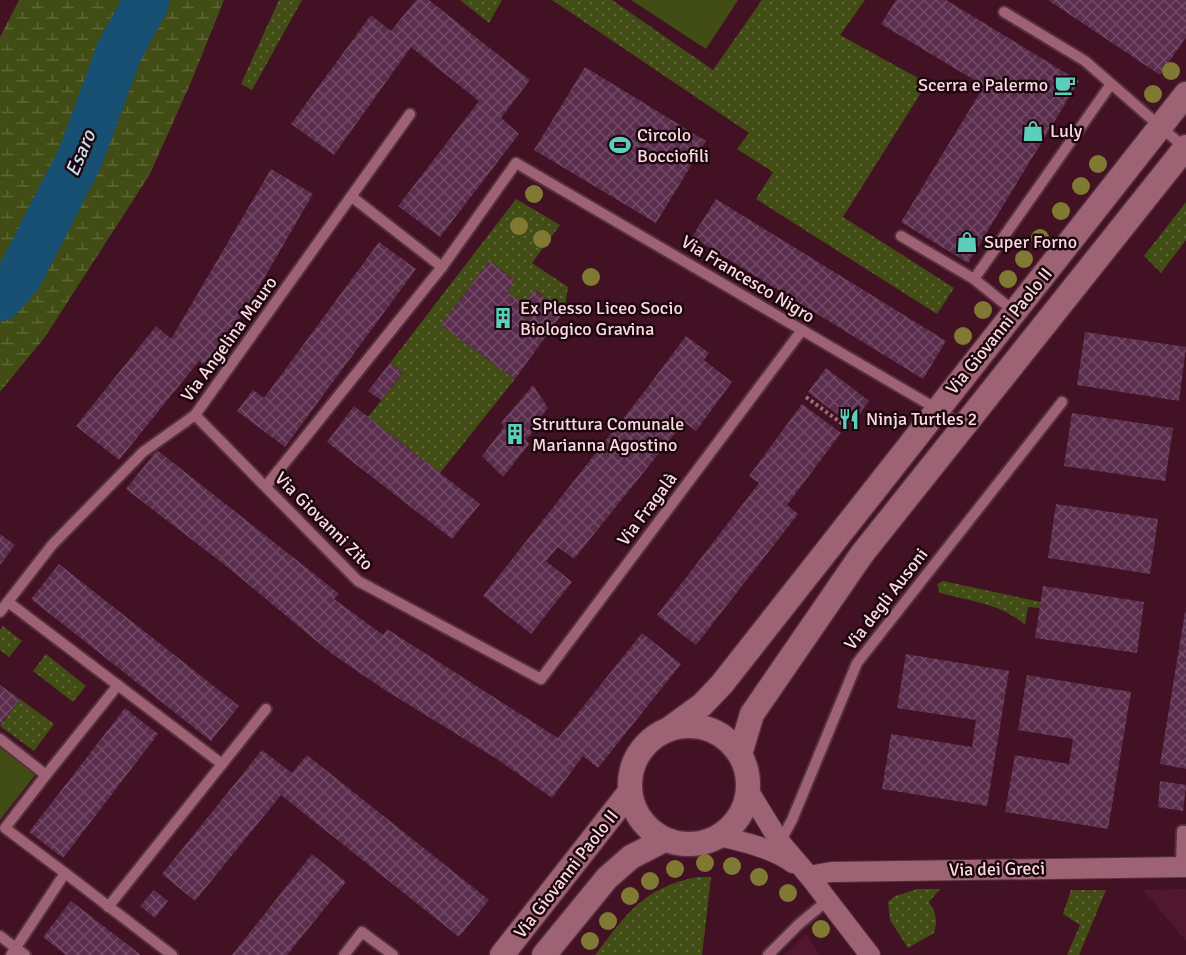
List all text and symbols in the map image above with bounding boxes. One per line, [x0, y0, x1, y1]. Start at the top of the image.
cafe icon: Scerra e Palermo [1053, 73, 1077, 97]
place label: Scerra e Palermo [918, 74, 1048, 96]
shop icon: Luly [1021, 119, 1045, 143]
place label: Luly [1050, 120, 1083, 142]
place label: Circolo Bocciofili [637, 124, 709, 167]
water label: Esaro [60, 125, 102, 180]
sports icon: Circolo Bocciofili [608, 133, 632, 157]
street label: Via Francesco Nigro [677, 230, 819, 328]
shop icon: Super Forno [955, 230, 979, 254]
place label: Super Forno [984, 231, 1077, 253]
street label: Via Giovanni Paolo II [941, 263, 1057, 399]
street label: Via Angelina Mauro [176, 272, 282, 406]
place label: Ex Plesso Liceo Socio Biologico Gravina [520, 297, 683, 340]
building icon: Ex Plesso Liceo Socio Biologico Gravina [491, 306, 515, 330]
restaurant icon: Ninja Turtles 2 [837, 407, 861, 431]
place label: Ninja Turtles 2 [866, 408, 977, 430]
place label: Struttura Comunale Marianna Agostino [532, 413, 684, 456]
building icon: Struttura Comunale Marianna Agostino [503, 422, 527, 446]
street label: Via Giovanni Zito [270, 467, 378, 575]
street label: Via Fragalà [612, 468, 682, 550]
street label: Via degli Ausoni [839, 544, 933, 654]
street label: Via Giovanni Paolo II [509, 805, 623, 943]
street label: Via dei Greci [949, 857, 1045, 881]

